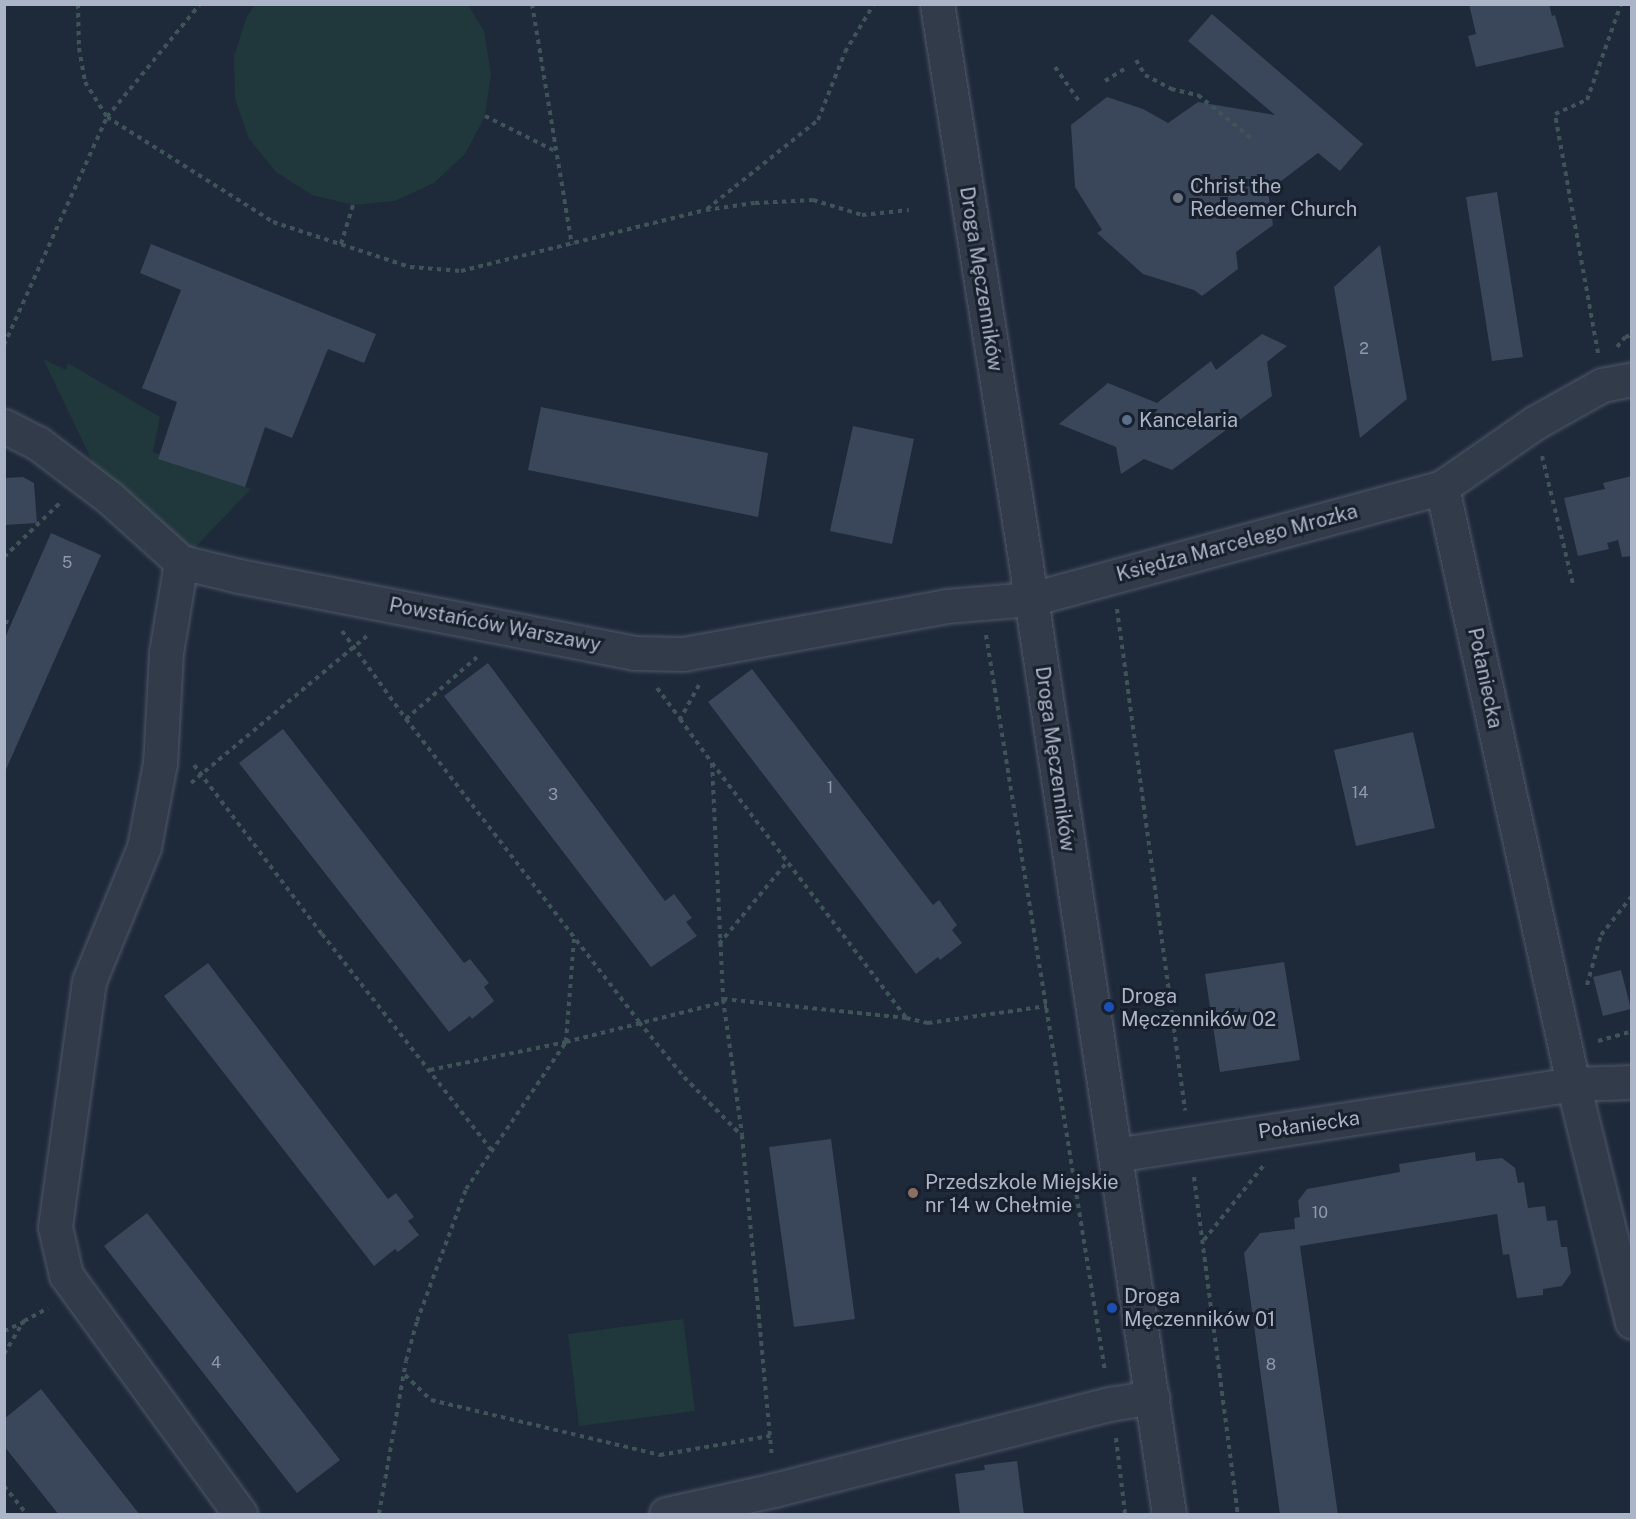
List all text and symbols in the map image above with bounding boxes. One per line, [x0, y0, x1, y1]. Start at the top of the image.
place label: Christ the Redeemer Church [1190, 174, 1357, 221]
street label: Droga Męczenników [955, 185, 1007, 373]
marker: Christ the Redeemer Church [1171, 191, 1185, 205]
house number: 2 [1359, 339, 1369, 359]
place label: Kancelaria [1139, 408, 1238, 432]
marker: Kancelaria [1120, 413, 1134, 427]
street label: Księdza Marcelego Mrozka [1114, 499, 1360, 587]
house number: 5 [62, 553, 72, 573]
street label: Powstańców Warszawy [387, 593, 603, 657]
street label: Połaniecka [1463, 625, 1507, 731]
street label: Droga Męczenników [1030, 665, 1080, 853]
house number: 1 [827, 778, 833, 798]
house number: 14 [1352, 783, 1368, 803]
house number: 3 [548, 785, 558, 805]
place label: Droga Męczenników 02 [1121, 984, 1276, 1031]
marker: Droga Męczenników 02 [1102, 1000, 1116, 1014]
street label: Połaniecka [1257, 1106, 1361, 1144]
place label: Przedszkole Miejskie nr 14 w Chełmie [925, 1170, 1119, 1217]
marker: Przedszkole Miejskie nr 14 w Chełmie [906, 1186, 920, 1200]
house number: 10 [1312, 1203, 1328, 1223]
place label: Droga Męczenników 01 [1124, 1284, 1275, 1331]
marker: Droga Męczenników 01 [1105, 1301, 1119, 1315]
house number: 4 [211, 1353, 221, 1373]
house number: 8 [1266, 1355, 1276, 1375]

